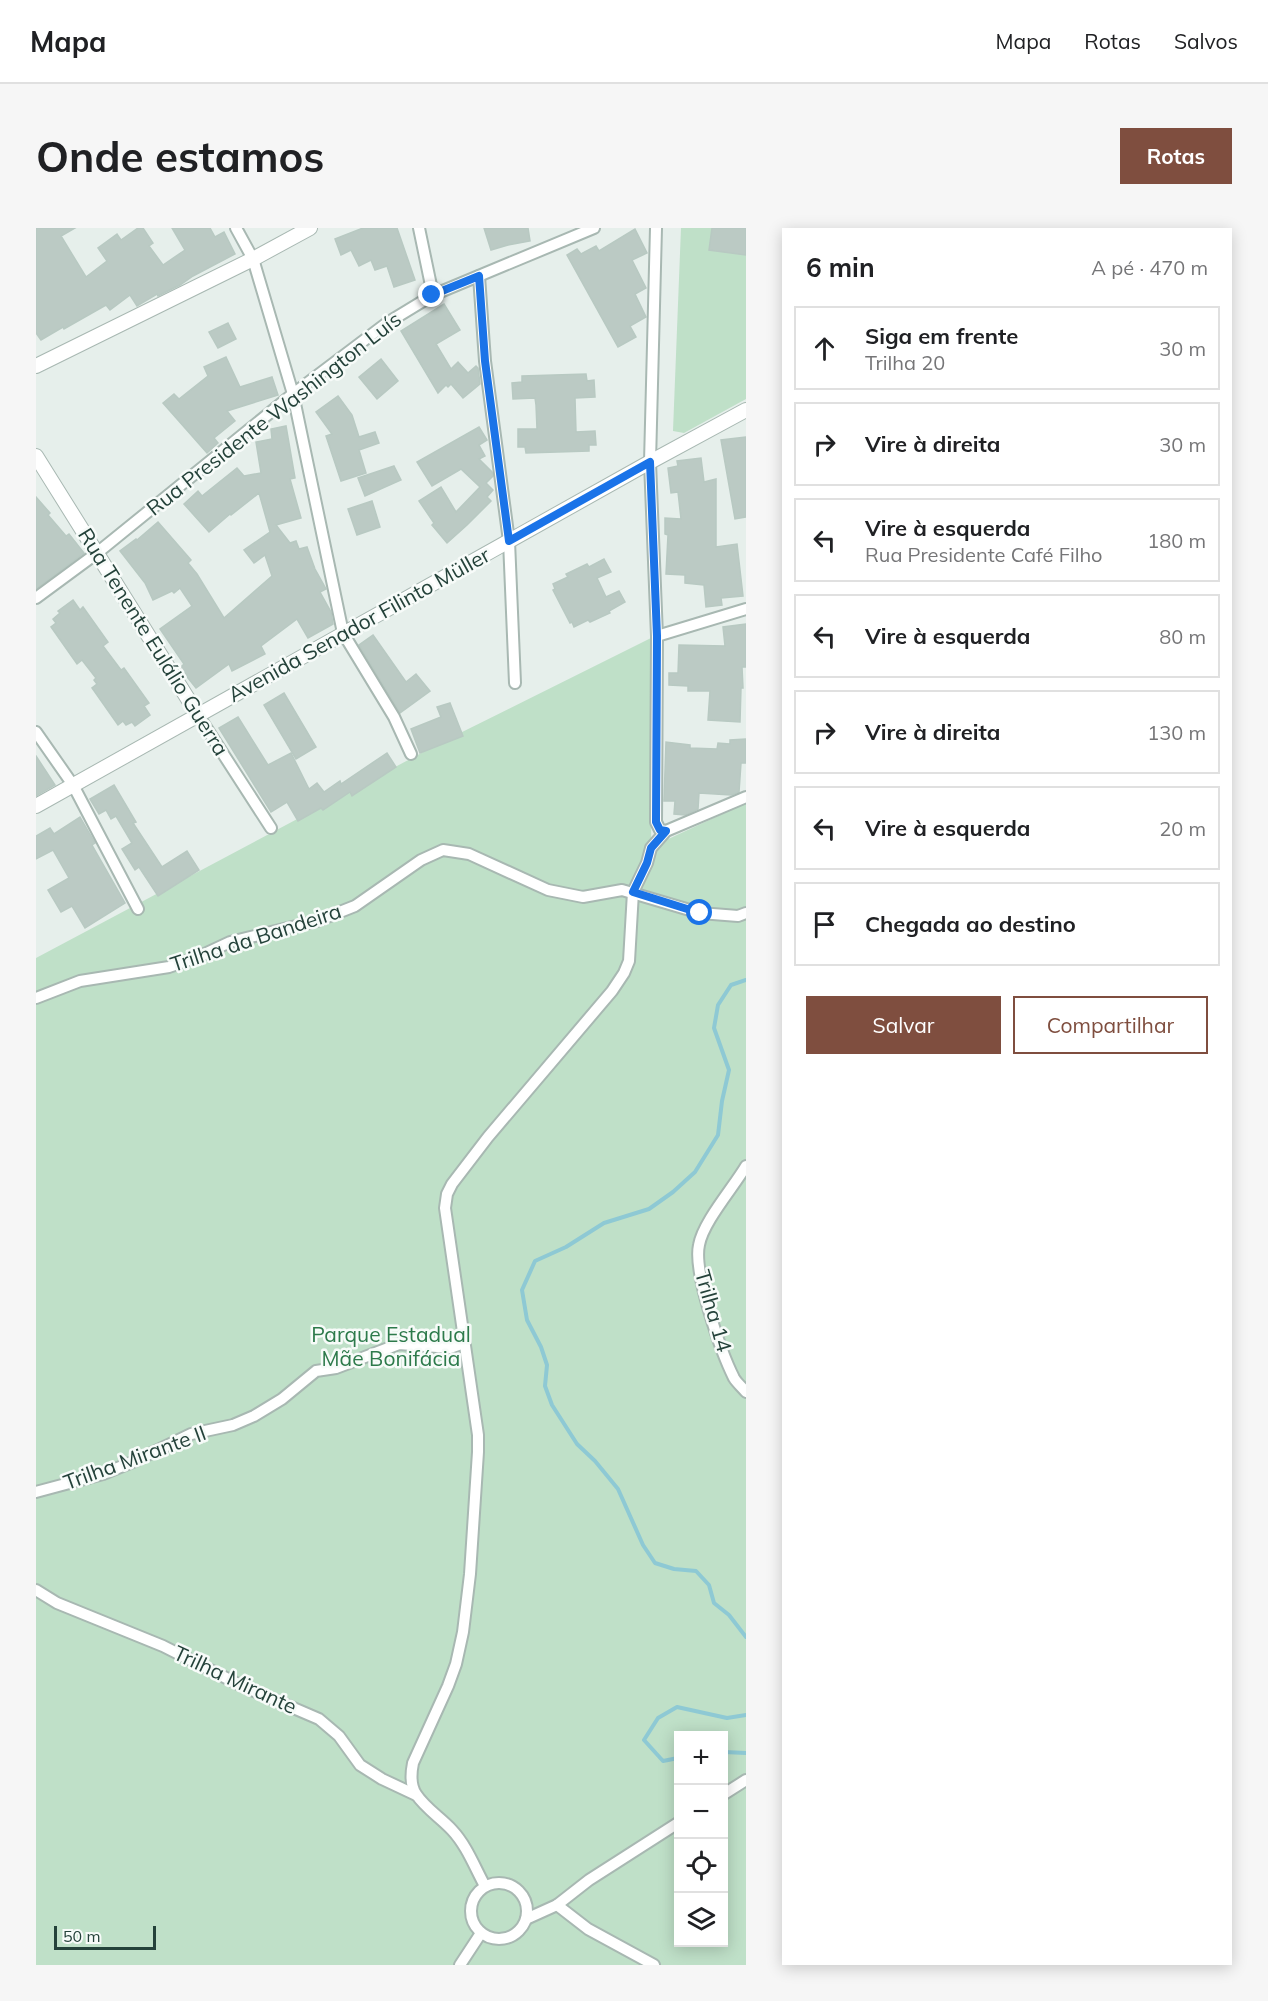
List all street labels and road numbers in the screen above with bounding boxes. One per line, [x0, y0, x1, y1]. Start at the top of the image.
street label: Rua Presidente Washington Luís [141, 306, 406, 521]
street label: Rua Tenente Eulálio Guerra [73, 523, 235, 760]
street label: Avenida Senador Filinto Müller [223, 541, 494, 707]
street label: Trilha da Bandeira [167, 897, 344, 977]
street label: Trilha 14 [690, 1267, 738, 1355]
street label: Trilha Mirante II [60, 1419, 209, 1495]
street label: Trilha Mirante [170, 1639, 301, 1719]

